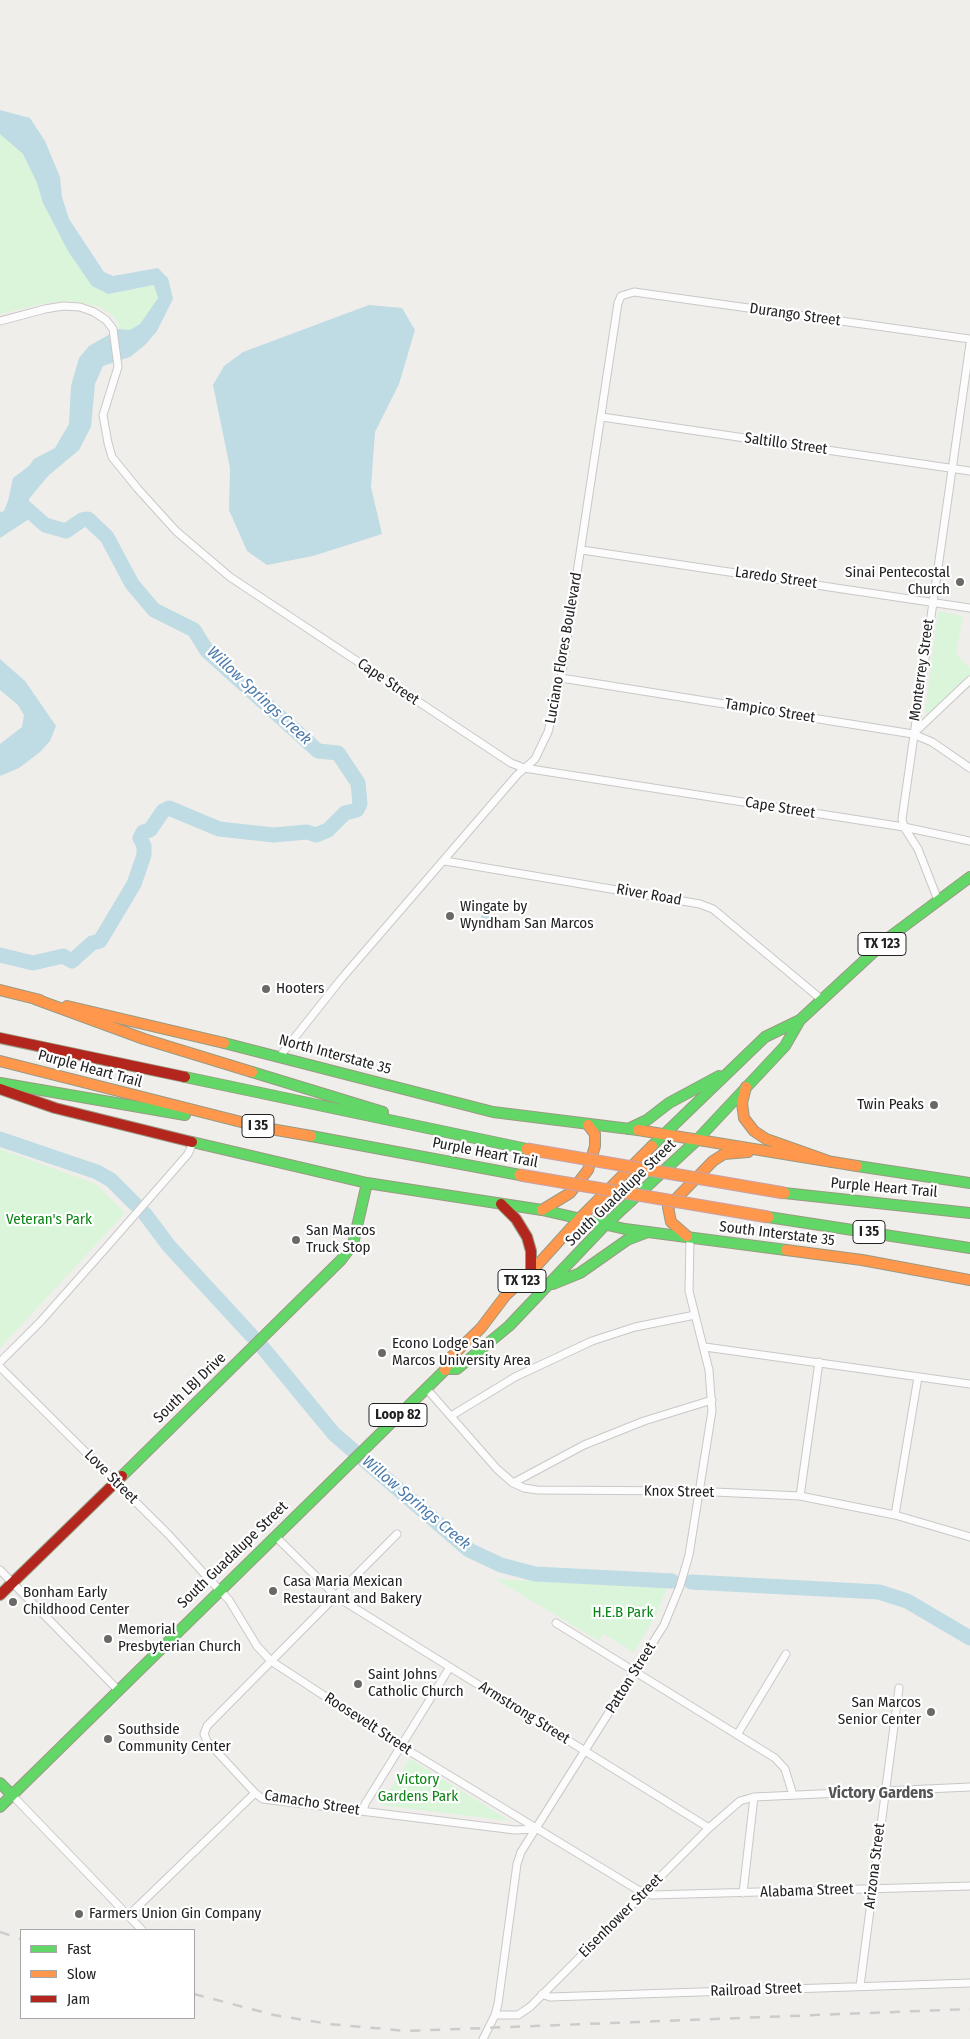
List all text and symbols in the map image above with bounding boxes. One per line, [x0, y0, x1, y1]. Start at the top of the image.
street label: Durango Street [748, 300, 842, 330]
street label: Saltillo Street [743, 429, 829, 459]
street label: Laredo Street [734, 563, 818, 593]
place label: Sinai Pentecostal Church [845, 564, 950, 599]
street label: Luciano Flores Boulevard [542, 571, 586, 725]
marker: Sinai Pentecostal Church [954, 576, 966, 588]
street label: Monterrey Street [906, 618, 938, 722]
water label: Willow Springs Creek [203, 643, 315, 749]
street label: Cape Street [354, 655, 422, 709]
street label: Tampico Street [724, 695, 816, 727]
street label: Cape Street [744, 794, 816, 822]
street label: River Road [615, 880, 683, 910]
place label: Wingate by Wyndham San Marcos [460, 898, 594, 933]
marker: Wingate by Wyndham San Marcos [444, 910, 456, 922]
road number: TX 123 [858, 932, 906, 956]
place label: Hooters [276, 980, 324, 998]
marker: Hooters [260, 983, 272, 995]
street label: North Interstate 35 [277, 1031, 393, 1079]
street label: Purple Heart Trail [36, 1046, 144, 1092]
place label: Twin Peaks [857, 1096, 924, 1114]
marker: Twin Peaks [928, 1099, 940, 1111]
road number: I 35 [242, 1114, 274, 1138]
street label: Purple Heart Trail [431, 1134, 539, 1172]
street label: South Guadalupe Street [562, 1136, 680, 1250]
street label: Purple Heart Trail [830, 1174, 938, 1202]
park label: Veteran's Park [6, 1211, 92, 1229]
street label: South Interstate 35 [718, 1218, 836, 1250]
road number: I 35 [853, 1220, 885, 1244]
place label: San Marcos Truck Stop [306, 1222, 375, 1257]
marker: San Marcos Truck Stop [290, 1234, 302, 1246]
road number: TX 123 [498, 1270, 546, 1292]
place label: Econo Lodge San Marcos University Area [392, 1335, 531, 1370]
marker: Econo Lodge San Marcos University Area [376, 1347, 388, 1359]
street label: South LBJ Drive [150, 1349, 230, 1427]
road number: Loop 82 [369, 1404, 427, 1426]
street label: Love Street [80, 1446, 142, 1508]
water label: Willow Springs Creek [358, 1452, 474, 1554]
street label: Knox Street [644, 1482, 714, 1502]
street label: South Guadalupe Street [174, 1498, 292, 1612]
place label: Casa Maria Mexican Restaurant and Bakery [283, 1573, 422, 1608]
place label: Bonham Early Childhood Center [23, 1584, 129, 1619]
marker: Casa Maria Mexican Restaurant and Bakery [267, 1585, 279, 1597]
marker: Bonham Early Childhood Center [7, 1596, 19, 1608]
park label: H.E.B Park [593, 1604, 653, 1622]
place label: Memorial Presbyterian Church [118, 1621, 241, 1656]
marker: Memorial Presbyterian Church [102, 1633, 114, 1645]
street label: Patton Street [602, 1639, 660, 1717]
place label: Saint Johns Catholic Church [368, 1666, 464, 1701]
marker: Saint Johns Catholic Church [352, 1678, 364, 1690]
street label: Armstrong Street [475, 1678, 573, 1748]
street label: Roosevelt Street [321, 1689, 415, 1759]
place label: San Marcos Senior Center [838, 1694, 921, 1729]
marker: San Marcos Senior Center [925, 1706, 937, 1718]
place label: Southside Community Center [118, 1721, 231, 1756]
marker: Southside Community Center [102, 1733, 114, 1745]
park label: Victory Gardens Park [378, 1771, 458, 1806]
district label: Victory Gardens [828, 1784, 934, 1804]
street label: Camacho Street [263, 1787, 361, 1819]
street label: Arizona Street [861, 1822, 889, 1910]
street label: Eisenhower Street [575, 1870, 667, 1962]
street label: Alabama Street [760, 1880, 854, 1902]
place label: Farmers Union Gin Company [89, 1905, 261, 1923]
marker: Farmers Union Gin Company [73, 1908, 85, 1920]
legend [20, 1929, 195, 2019]
text: Fast [67, 1940, 91, 1958]
text: Slow [67, 1965, 96, 1983]
street label: Railroad Street [710, 1979, 802, 2001]
text: Jam [67, 1990, 90, 2008]

